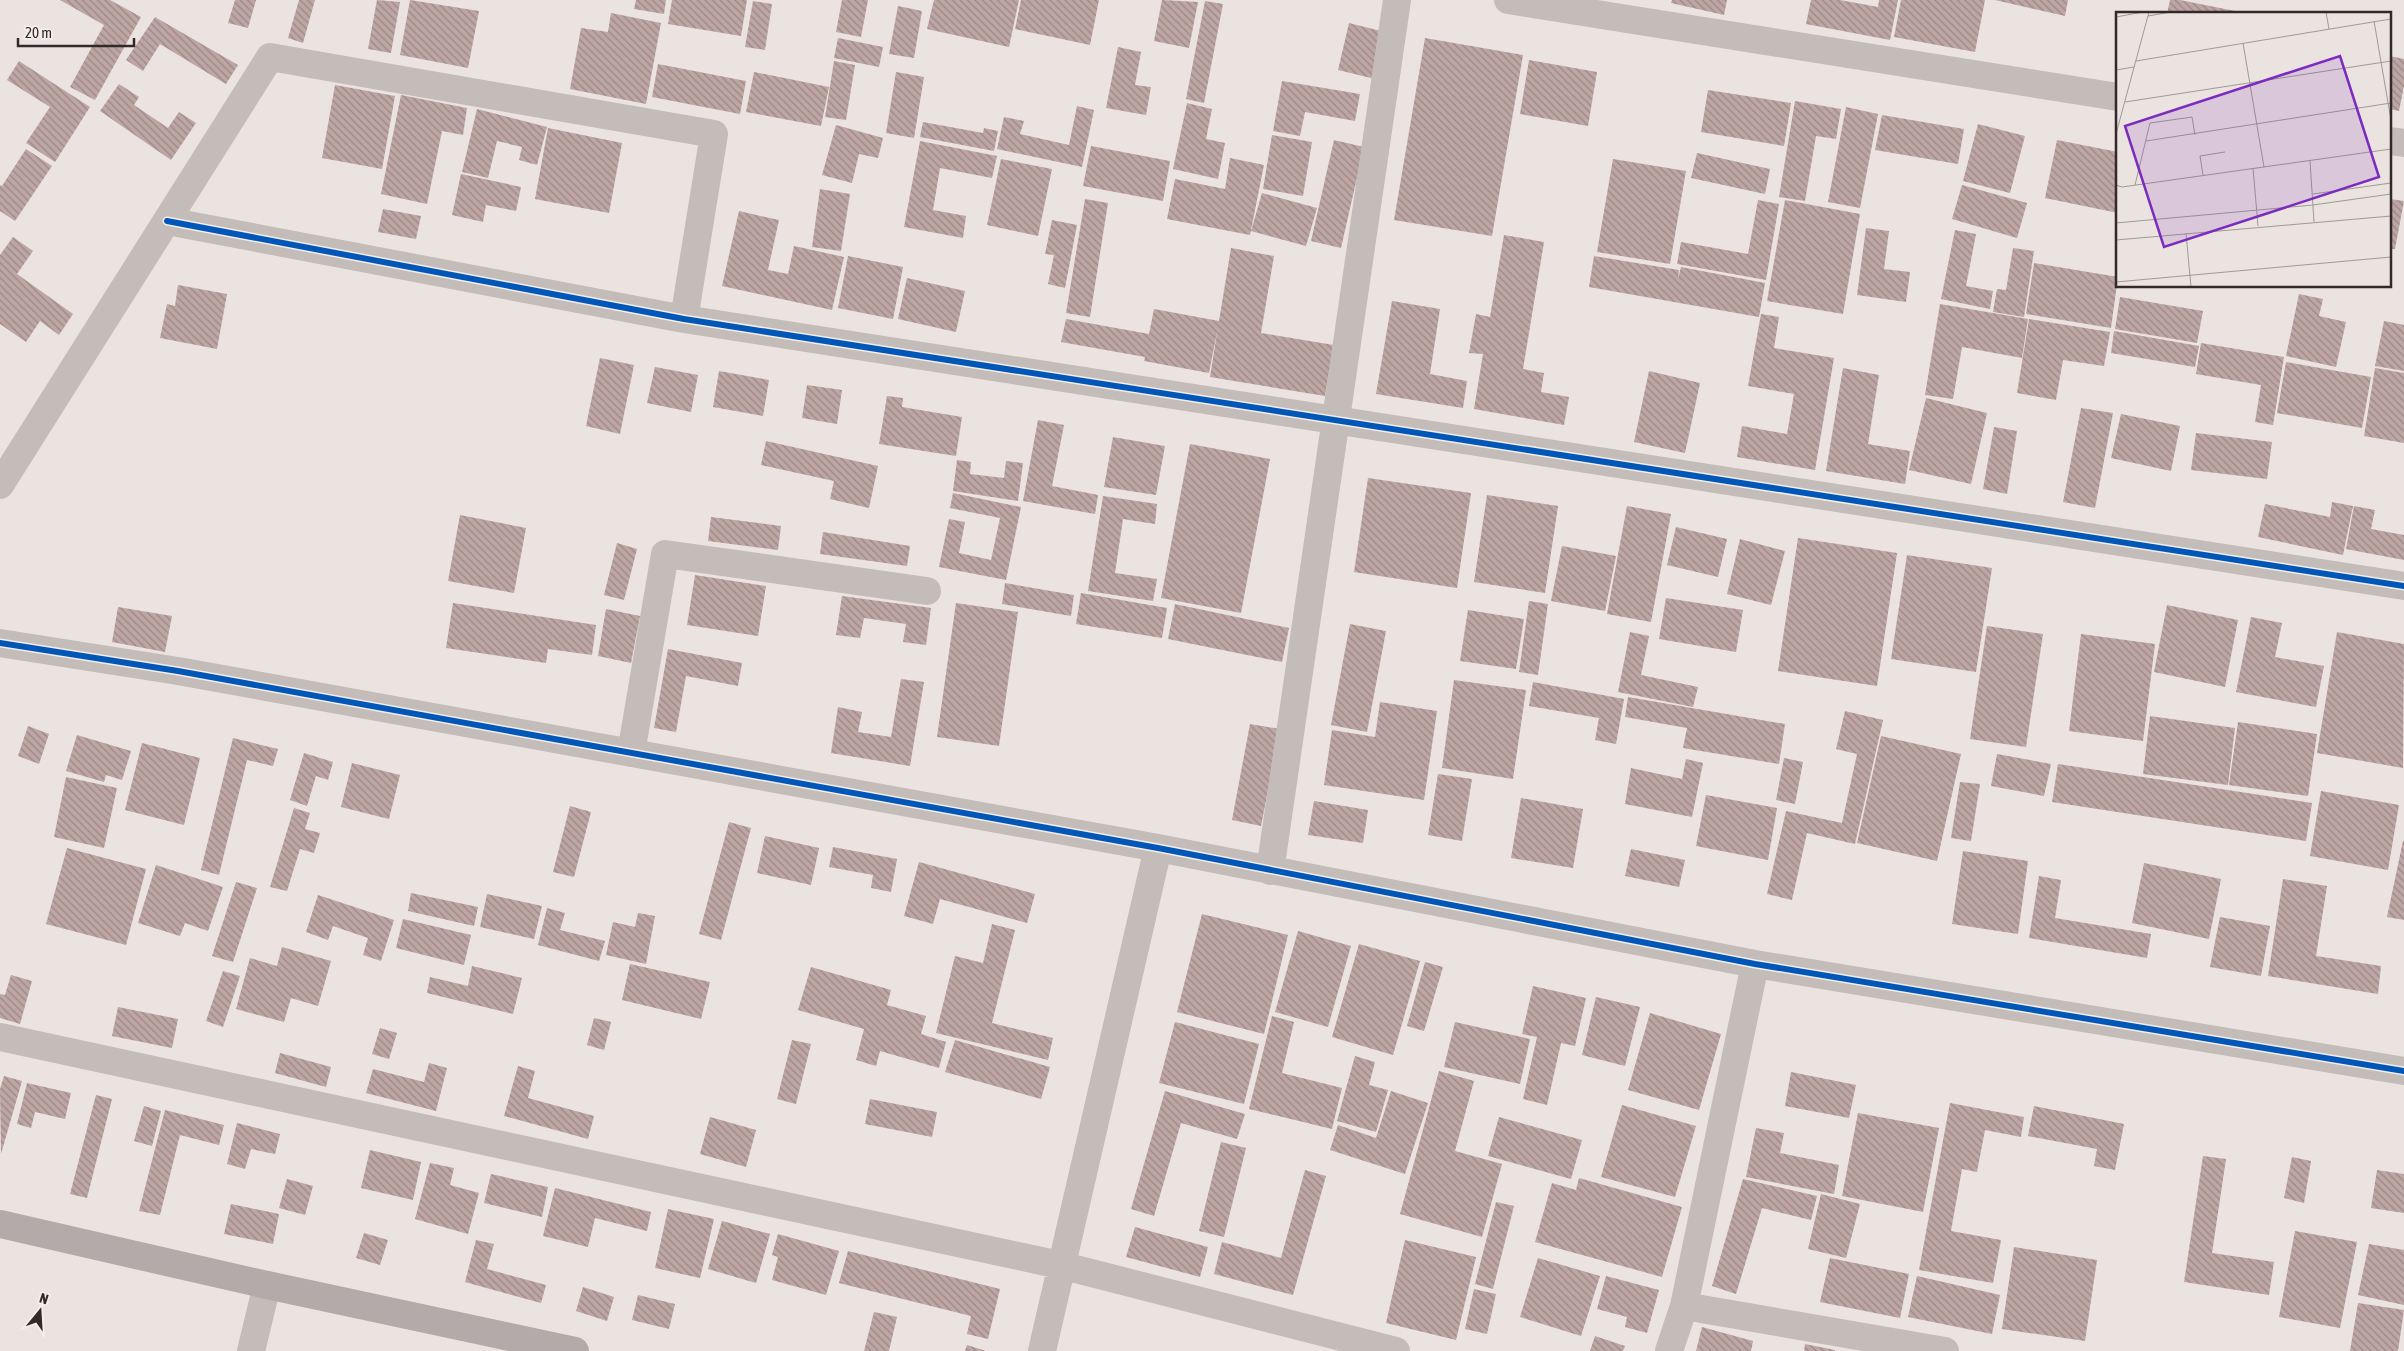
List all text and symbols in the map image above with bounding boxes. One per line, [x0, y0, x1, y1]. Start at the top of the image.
inset map [2116, 12, 2392, 288]
scale bar [18, 15, 134, 47]
text: 20 m [25, 24, 52, 41]
north arrow [15, 1286, 65, 1336]
text: N [38, 1290, 50, 1308]

